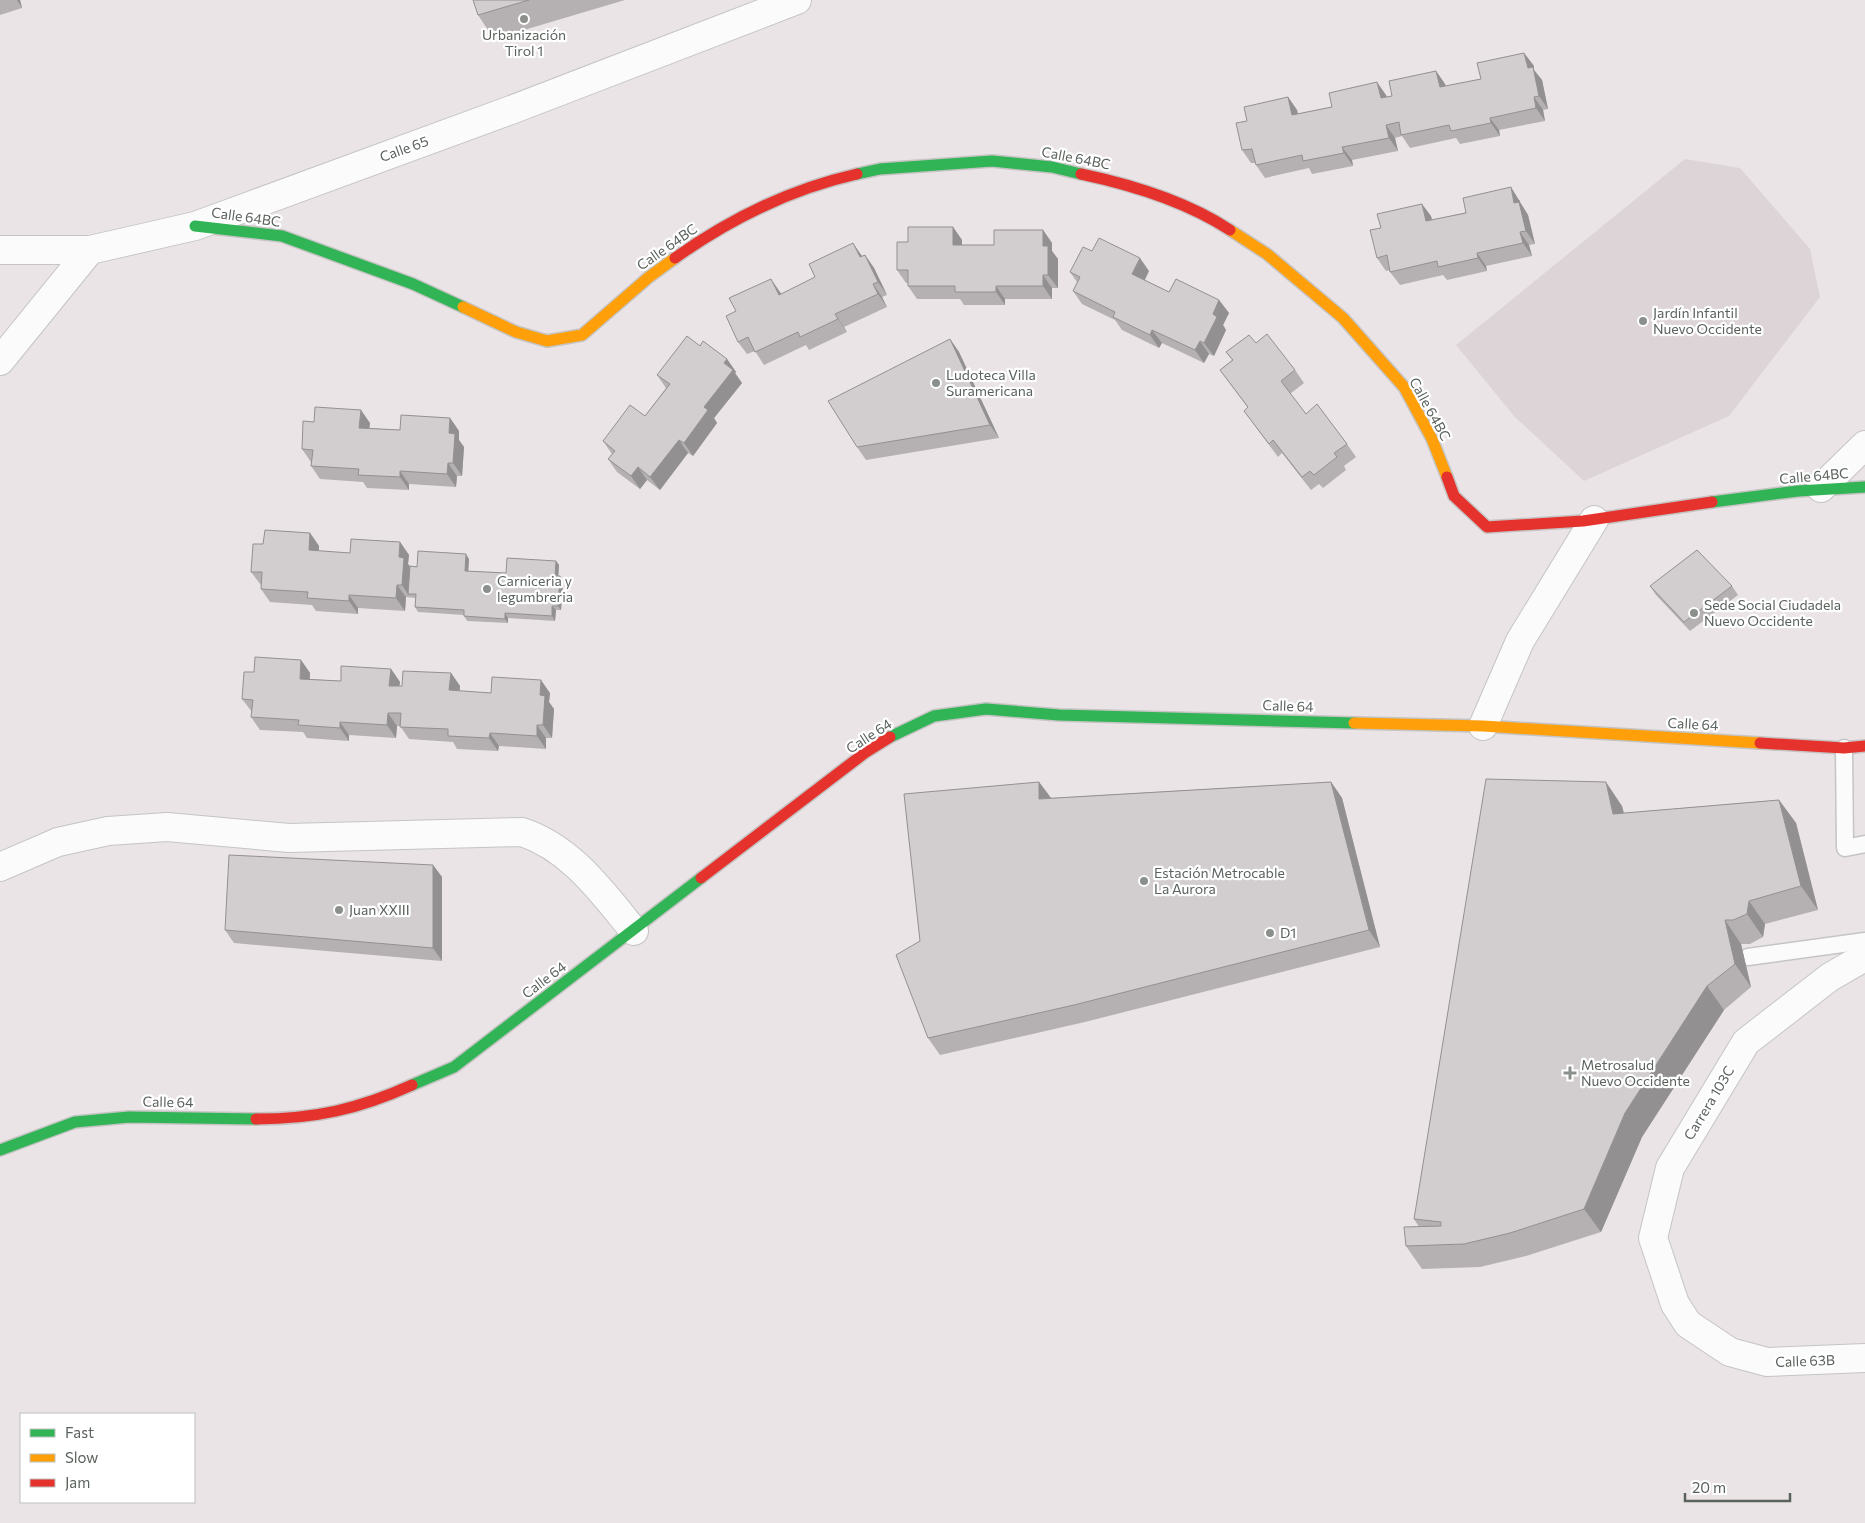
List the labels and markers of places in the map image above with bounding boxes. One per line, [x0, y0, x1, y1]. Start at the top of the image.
marker: Urbanización Tirol 1 [518, 13, 530, 25]
place label: Urbanización Tirol 1 [482, 26, 566, 59]
place label: Jardín Infantil Nuevo Occidente [1653, 304, 1762, 337]
marker: Jardín Infantil Nuevo Occidente [1637, 315, 1649, 327]
place label: Ludoteca Villa Suramericana [946, 366, 1036, 399]
marker: Ludoteca Villa Suramericana [930, 377, 942, 389]
place label: Carniceria y legumbreria [497, 572, 573, 605]
marker: Carniceria y legumbreria [481, 583, 493, 595]
place label: Sede Social Ciudadela Nuevo Occidente [1704, 596, 1841, 629]
marker: Sede Social Ciudadela Nuevo Occidente [1688, 607, 1700, 619]
place label: Estación Metrocable La Aurora [1154, 864, 1285, 897]
marker: Estación Metrocable La Aurora [1138, 875, 1150, 887]
place label: Juan XXIII [349, 901, 410, 918]
marker: Juan XXIII [333, 904, 345, 916]
place label: D1 [1280, 924, 1296, 941]
marker: D1 [1264, 927, 1276, 939]
place label: Metrosalud Nuevo Occidente [1581, 1056, 1690, 1089]
marker: Metrosalud Nuevo Occidente [1563, 1066, 1577, 1080]

